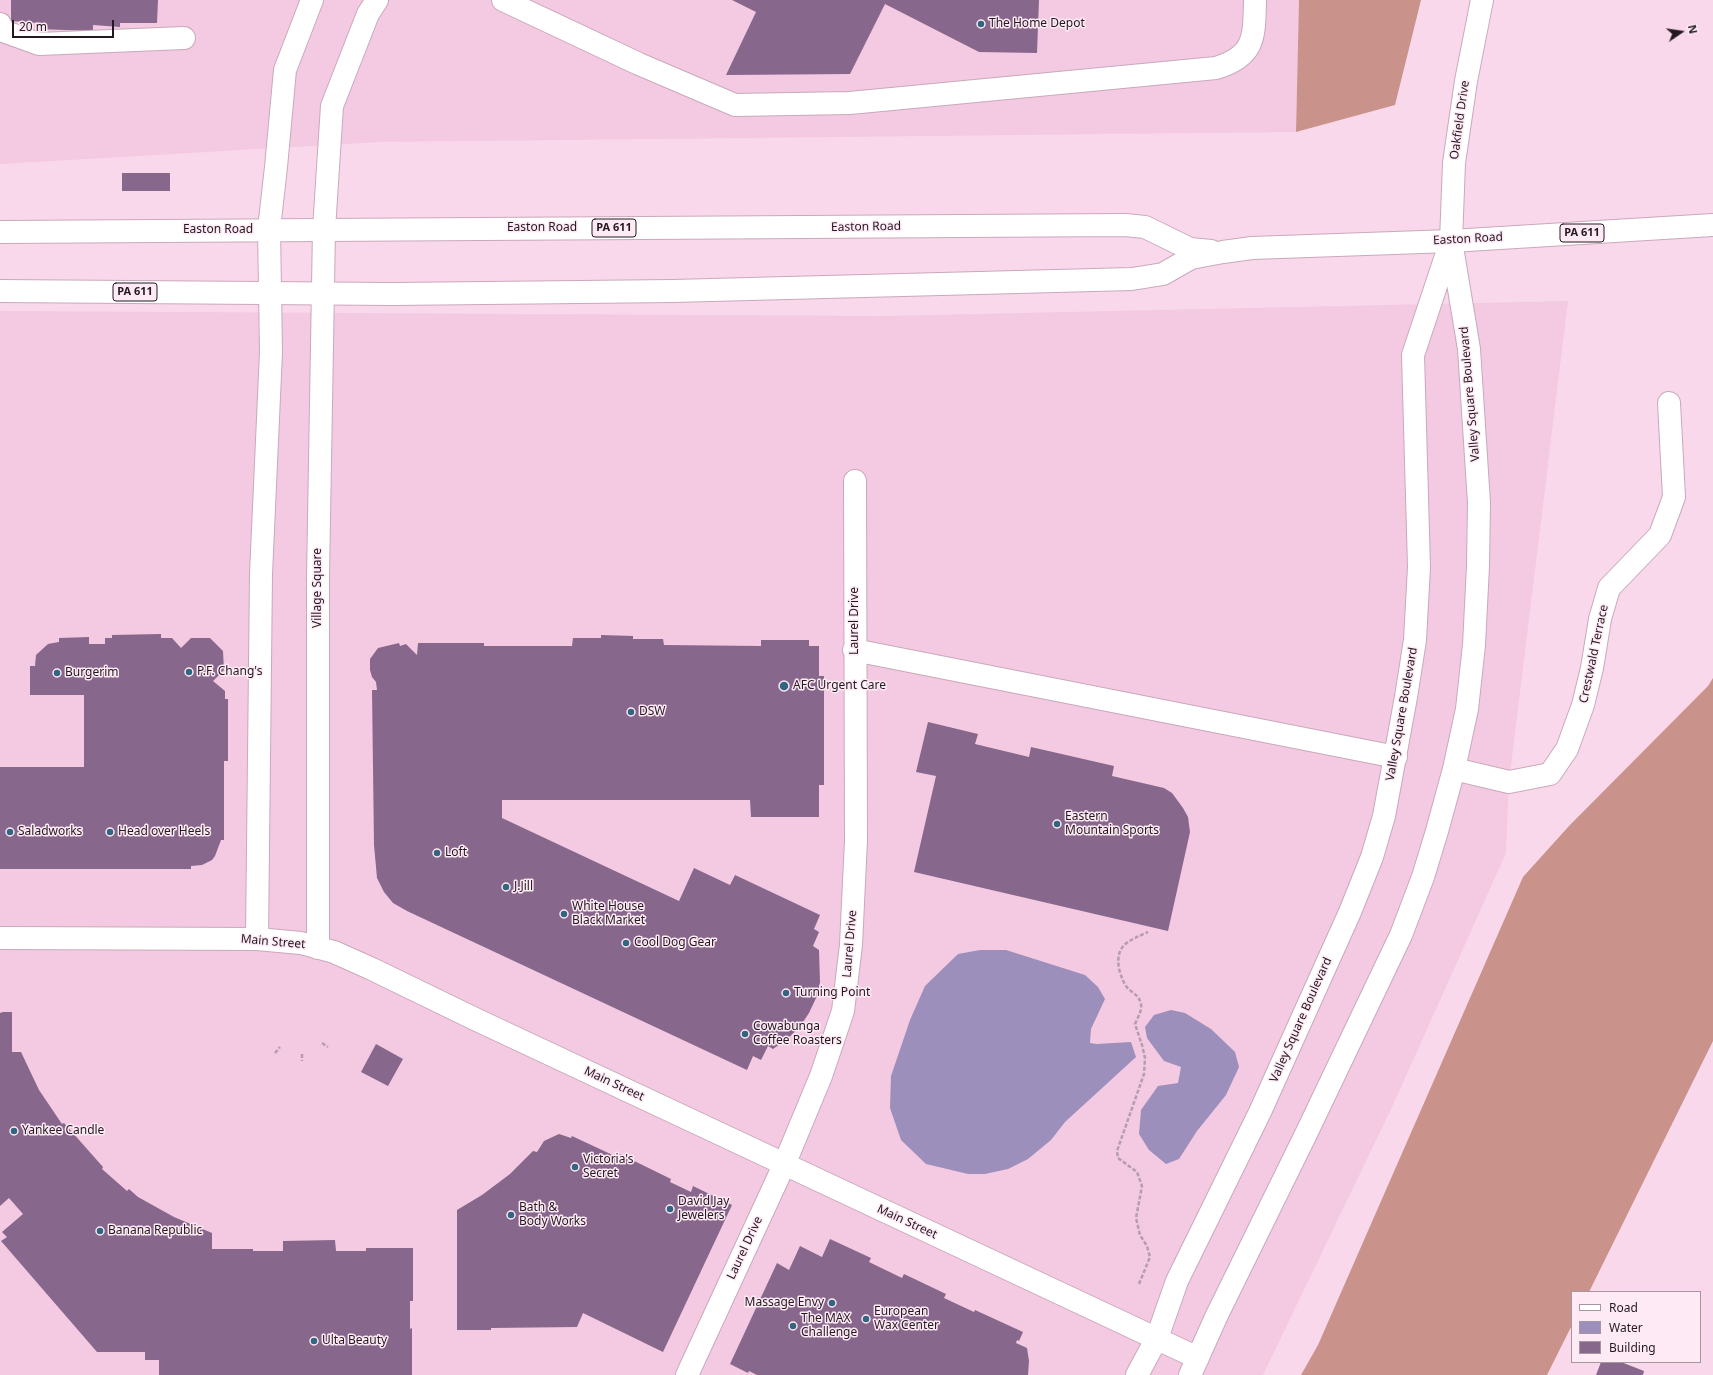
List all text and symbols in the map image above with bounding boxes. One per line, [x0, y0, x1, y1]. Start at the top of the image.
scale bar [14, 12, 116, 38]
north arrow [1661, 12, 1701, 52]
place label: The Home Depot [989, 17, 1085, 31]
text: 20 m [19, 18, 47, 35]
marker: The Home Depot [976, 19, 986, 29]
text: N [1685, 23, 1701, 35]
street label: Oakfield Drive [1447, 79, 1473, 161]
road number: PA 611 [592, 219, 636, 237]
street label: Easton Road [831, 219, 901, 235]
street label: Easton Road [507, 221, 577, 235]
street label: Easton Road [183, 223, 253, 237]
road number: PA 611 [1560, 224, 1604, 242]
street label: Easton Road [1433, 230, 1503, 248]
road number: PA 611 [113, 283, 157, 301]
street label: Valley Square Boulevard [1457, 326, 1483, 462]
street label: Village Square [311, 548, 325, 628]
street label: Laurel Drive [848, 587, 862, 655]
street label: Crestwald Terrace [1577, 603, 1611, 705]
street label: Valley Square Boulevard [1383, 646, 1421, 782]
place label: P.F. Chang's [197, 665, 262, 679]
place label: Burgerim [65, 666, 118, 680]
marker: P.F. Chang's [184, 667, 194, 677]
marker: Burgerim [52, 668, 62, 678]
place label: AFC Urgent Care [793, 679, 886, 693]
marker: AFC Urgent Care [778, 680, 790, 692]
place label: DSW [639, 705, 666, 719]
marker: DSW [626, 707, 636, 717]
place label: Eastern Mountain Sports [1065, 810, 1159, 838]
marker: Eastern Mountain Sports [1052, 819, 1062, 829]
place label: Saladworks [18, 825, 82, 839]
place label: Head over Heels [118, 825, 210, 839]
marker: Saladworks [5, 827, 15, 837]
marker: Head over Heels [105, 827, 115, 837]
place label: Loft [445, 846, 467, 860]
marker: Loft [432, 848, 442, 858]
place label: J.Jill [514, 880, 533, 894]
marker: J.Jill [501, 882, 511, 892]
place label: White House Black Market [572, 900, 645, 928]
marker: White House Black Market [559, 909, 569, 919]
street label: Laurel Drive [840, 910, 860, 978]
street label: Main Street [240, 932, 306, 952]
place label: Cool Dog Gear [634, 936, 716, 950]
marker: Cool Dog Gear [621, 938, 631, 948]
street label: Valley Square Boulevard [1267, 955, 1335, 1085]
place label: Turning Point [794, 986, 870, 1000]
marker: Turning Point [781, 988, 791, 998]
place label: Cowabunga Coffee Roasters [753, 1020, 842, 1048]
marker: Cowabunga Coffee Roasters [740, 1029, 750, 1039]
street label: Main Street [582, 1064, 646, 1104]
place label: Yankee Candle [22, 1124, 104, 1138]
marker: Yankee Candle [9, 1126, 19, 1136]
place label: Victoria's Secret [583, 1153, 633, 1181]
marker: Victoria's Secret [570, 1162, 580, 1172]
place label: David Jay Jewelers [678, 1195, 729, 1223]
place label: Bath & Body Works [519, 1201, 586, 1229]
street label: Main Street [875, 1202, 939, 1242]
marker: David Jay Jewelers [665, 1204, 675, 1214]
marker: Bath & Body Works [506, 1210, 516, 1220]
street label: Laurel Drive [724, 1214, 766, 1282]
place label: Banana Republic [108, 1224, 202, 1238]
marker: Banana Republic [95, 1226, 105, 1236]
legend [1571, 1291, 1701, 1363]
place label: Massage Envy [745, 1296, 824, 1310]
marker: Massage Envy [827, 1298, 837, 1308]
text: Road [1609, 1299, 1638, 1316]
place label: European Wax Center [874, 1305, 939, 1333]
place label: The MAX Challenge [801, 1312, 857, 1340]
marker: European Wax Center [861, 1314, 871, 1324]
text: Water [1609, 1319, 1643, 1336]
marker: The MAX Challenge [788, 1321, 798, 1331]
place label: Ulta Beauty [322, 1334, 387, 1348]
marker: Ulta Beauty [309, 1336, 319, 1346]
text: Building [1609, 1339, 1656, 1356]

